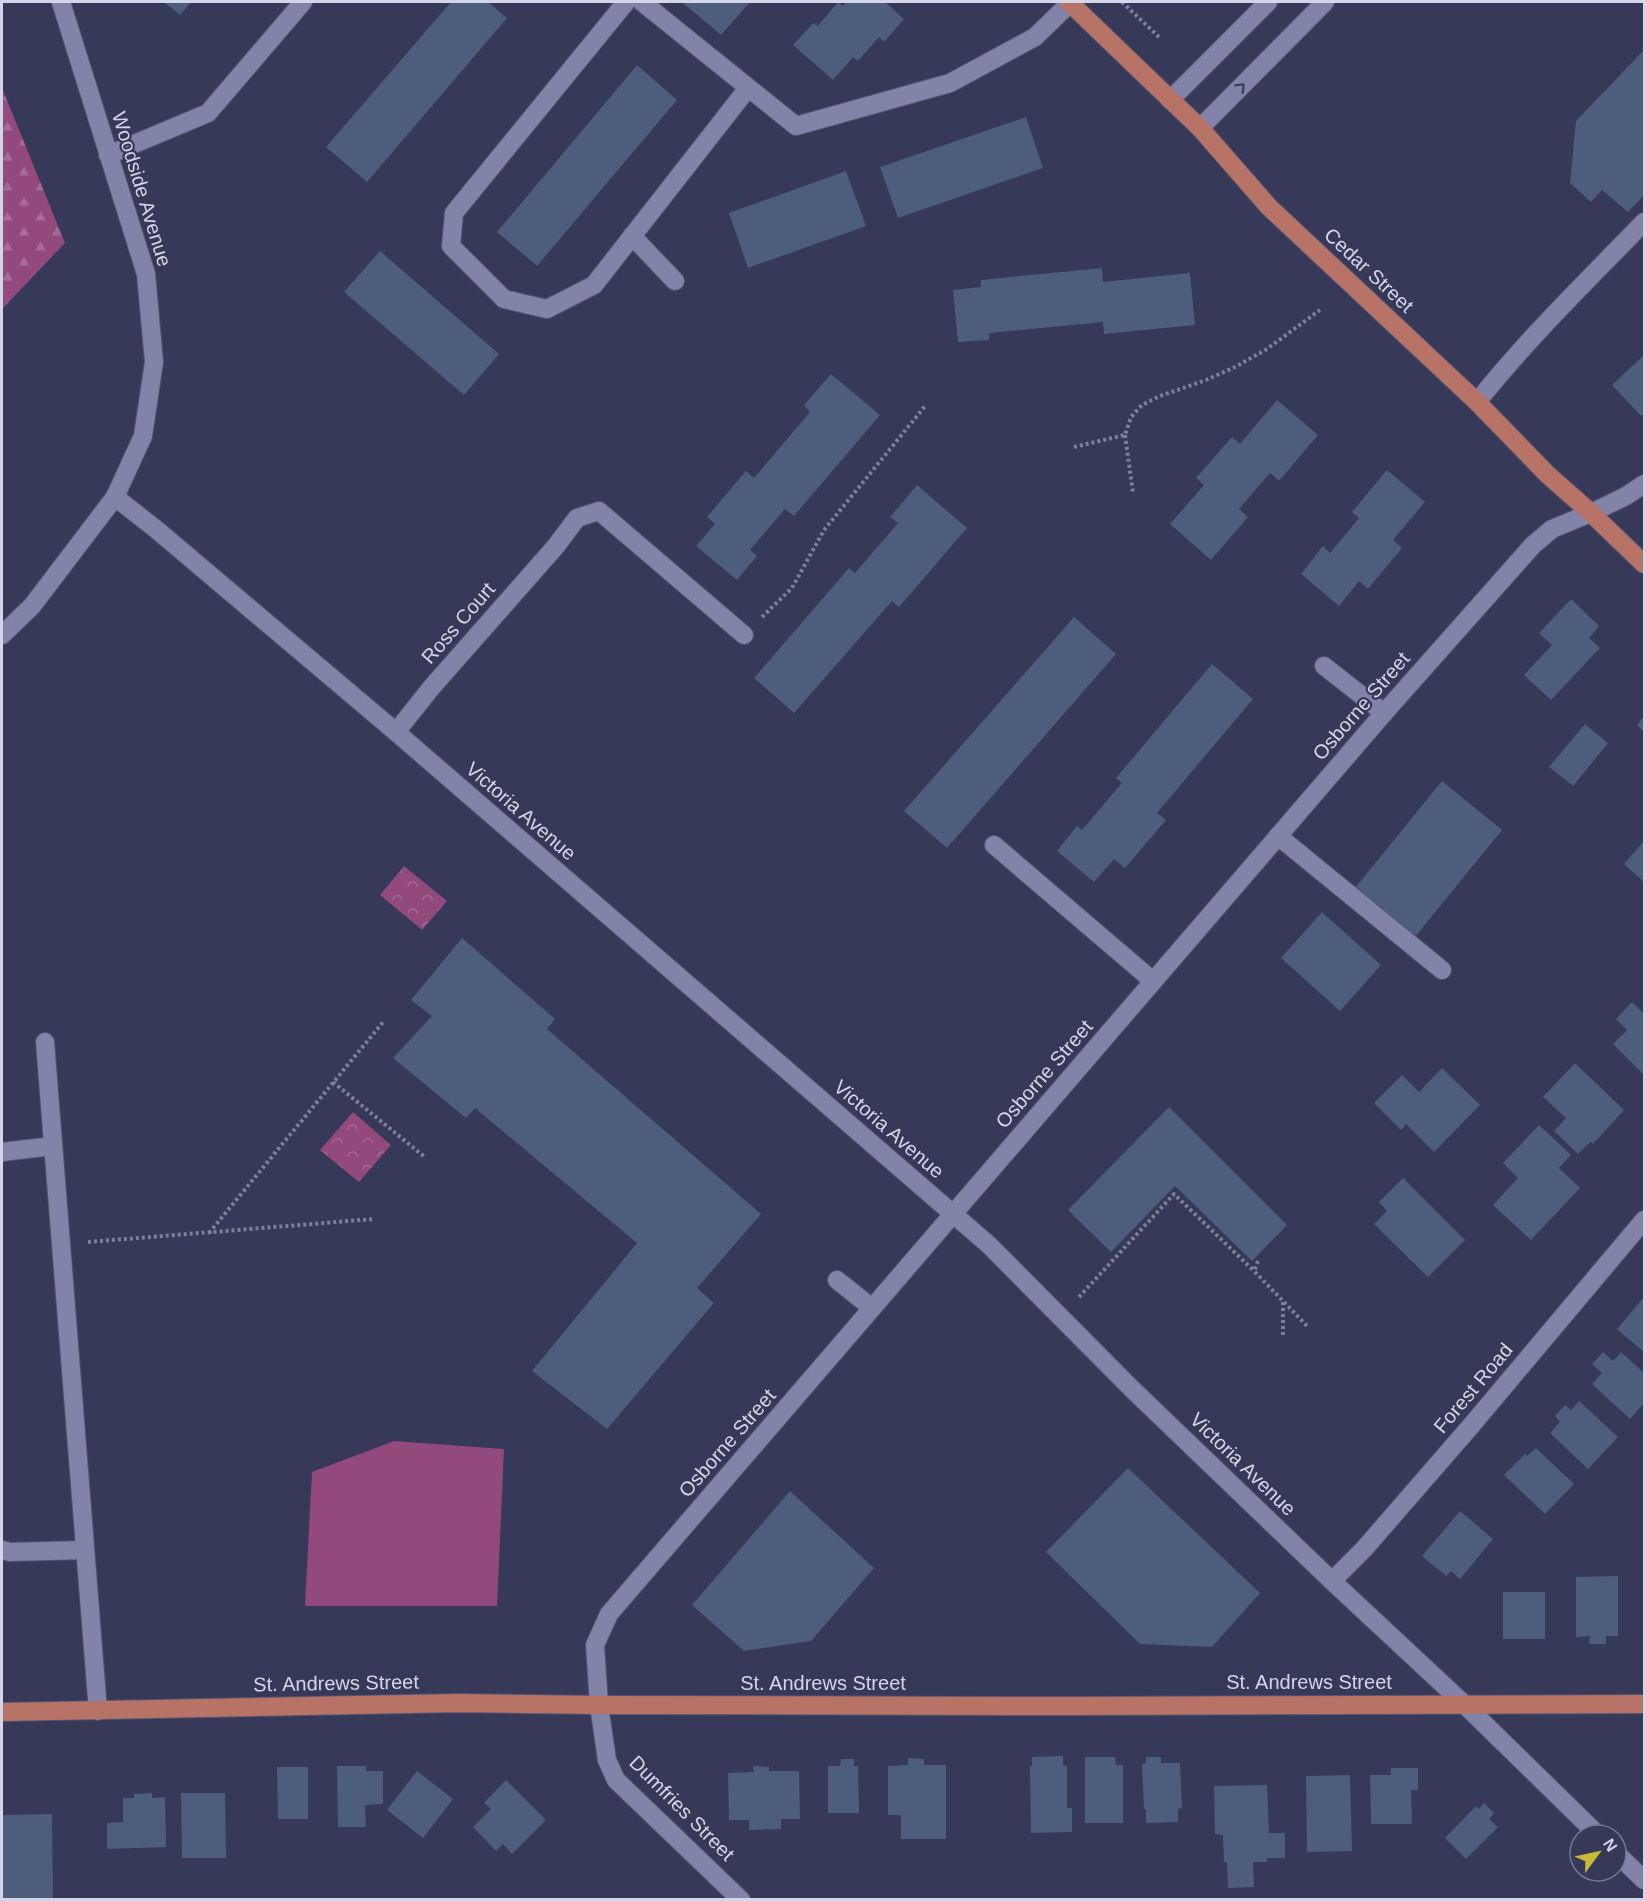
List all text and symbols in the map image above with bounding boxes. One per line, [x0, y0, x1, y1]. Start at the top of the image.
one-way arrow [1234, 83, 1245, 93]
street label: Woodside Avenue [108, 109, 176, 269]
street label: Cedar Street [1320, 223, 1418, 317]
street label: Ross Court [417, 578, 499, 668]
street label: Osborne Street [1308, 647, 1414, 764]
street label: Victoria Avenue [462, 757, 580, 865]
street label: Osborne Street [991, 1015, 1097, 1132]
street label: Victoria Avenue [830, 1075, 948, 1183]
street label: Forest Road [1429, 1339, 1517, 1437]
street label: Osborne Street [674, 1384, 780, 1501]
street label: Victoria Avenue [1186, 1408, 1300, 1520]
street label: St. Andrews Street [253, 1671, 419, 1695]
street label: St. Andrews Street [1226, 1671, 1392, 1693]
street label: St. Andrews Street [740, 1672, 906, 1694]
street label: Dumfries Street [625, 1751, 739, 1865]
north arrow [1568, 1823, 1628, 1883]
text: N [1600, 1836, 1620, 1855]

